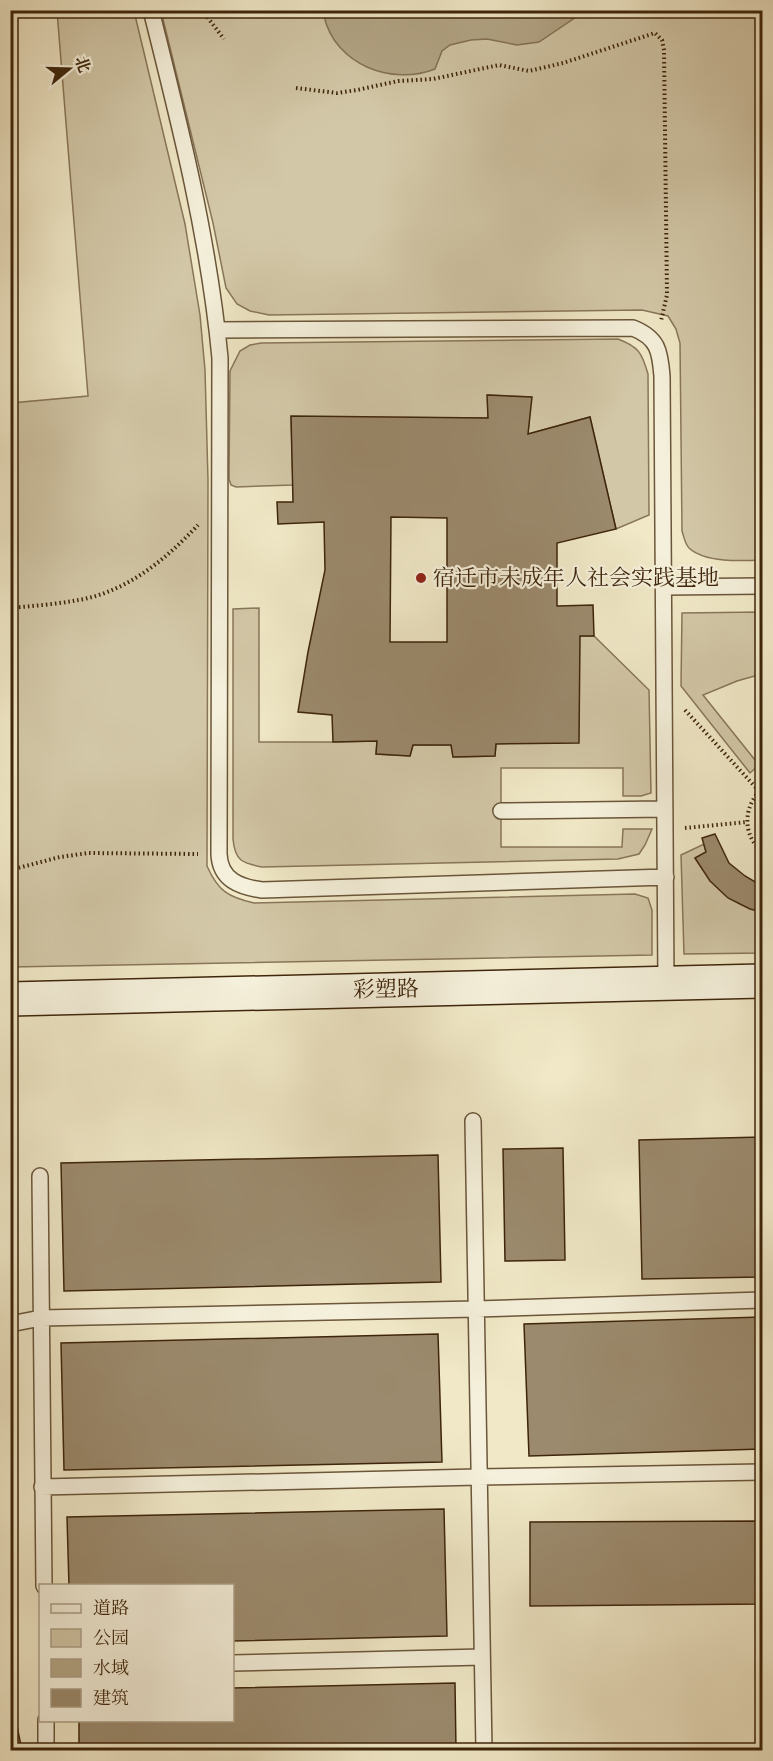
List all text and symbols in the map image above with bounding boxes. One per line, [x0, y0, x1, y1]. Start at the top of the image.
north arrow [39, 39, 99, 99]
text: 北 [70, 54, 94, 75]
place label: 宿迁市未成年人社会实践基地 [433, 565, 719, 592]
marker: 宿迁市未成年人社会实践基地 [414, 571, 428, 585]
street label: 彩塑路 [353, 976, 419, 1004]
legend [39, 1584, 234, 1722]
text: 道路 [93, 1598, 129, 1620]
text: 公园 [93, 1628, 129, 1650]
text: 水域 [93, 1658, 129, 1680]
text: 建筑 [93, 1688, 129, 1710]

